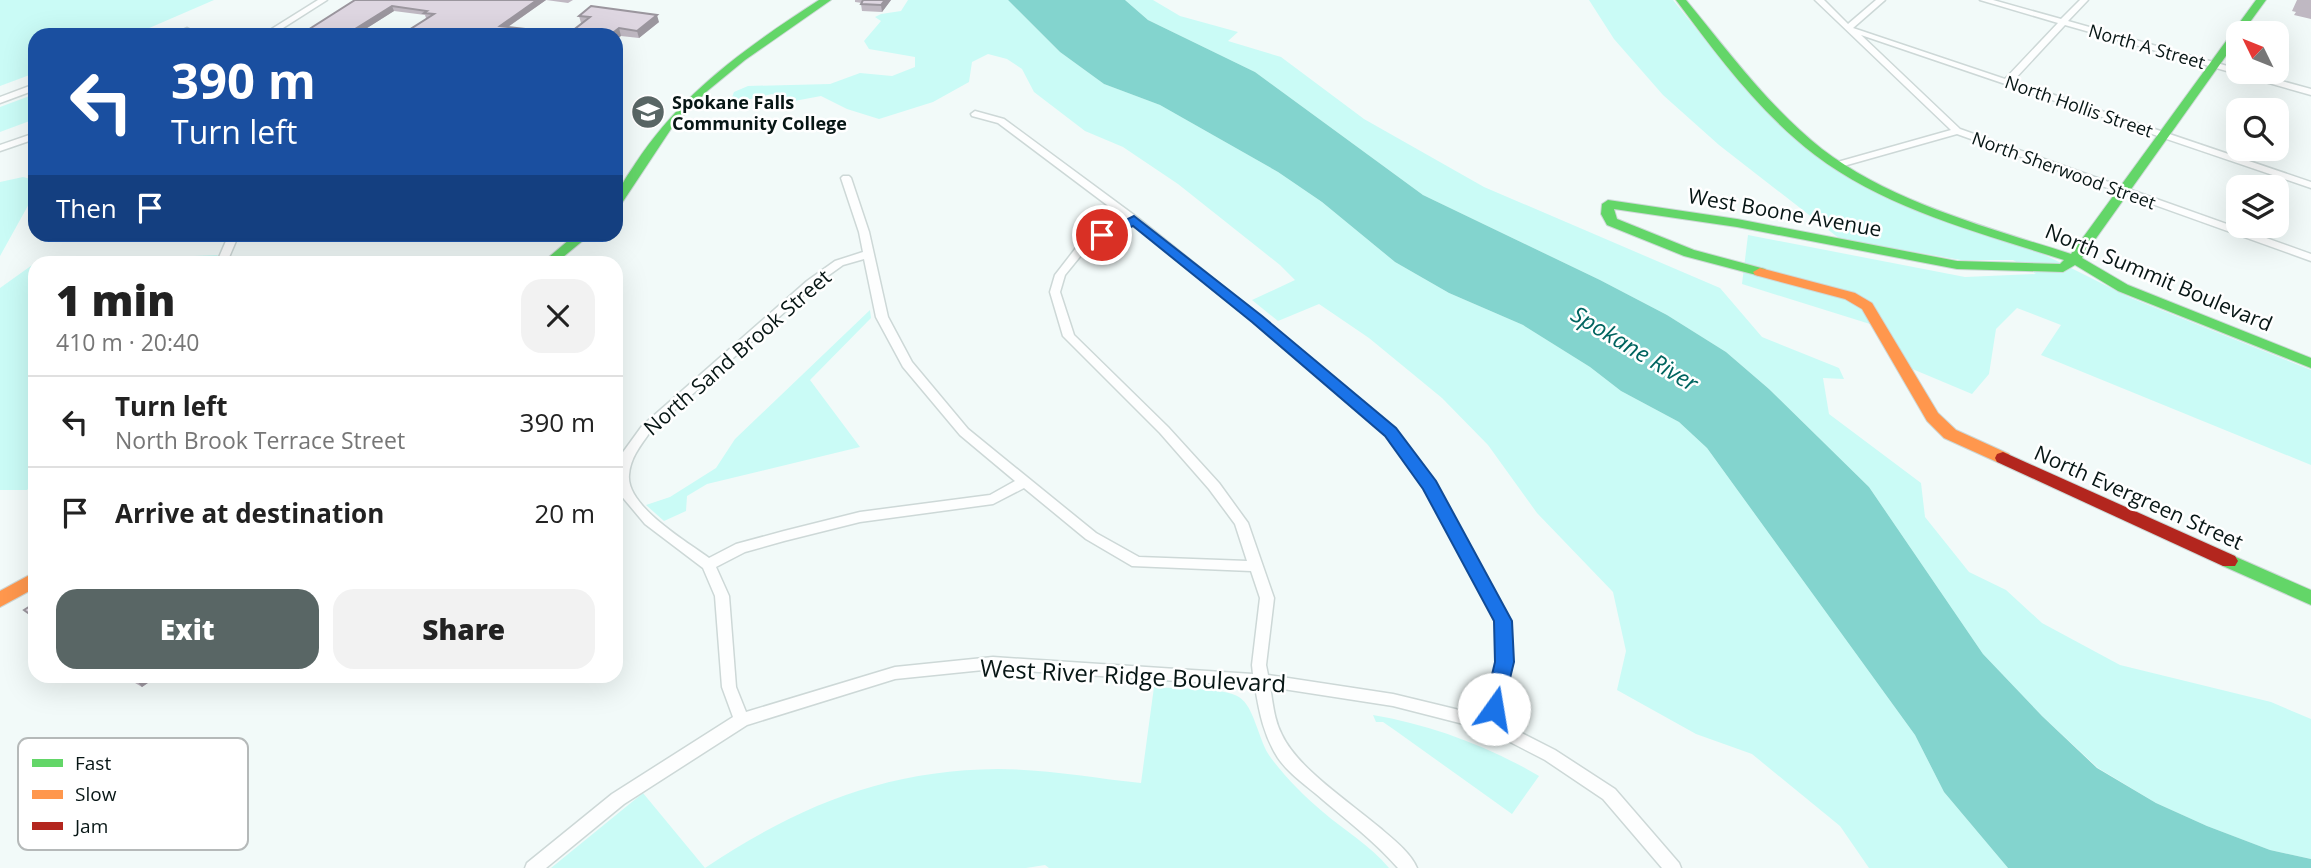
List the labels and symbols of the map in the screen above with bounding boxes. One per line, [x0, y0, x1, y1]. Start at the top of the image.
street label: North A Street [2086, 18, 2208, 74]
north arrow [2226, 21, 2289, 84]
street label: North Hollis Street [2002, 69, 2156, 143]
place label: Spokane Falls Community College [672, 90, 847, 135]
school or university icon: Spokane Falls Community College [629, 93, 667, 131]
street label: North Sherwood Street [1969, 126, 2159, 214]
street label: West Boone Avenue [1686, 181, 1884, 243]
pin [1072, 205, 1132, 265]
street label: North Summit Boulevard [2041, 216, 2277, 338]
street label: North Sand Brook Street [637, 263, 837, 441]
water label: Spokane River [1566, 298, 1705, 399]
street label: North Evergreen Street [2030, 438, 2248, 556]
street label: West River Ridge Boulevard [979, 651, 1287, 699]
position arrow [1457, 672, 1531, 746]
legend [18, 738, 248, 850]
text: Fast [75, 750, 111, 776]
text: Slow [75, 781, 117, 807]
text: Jam [73, 813, 108, 839]

